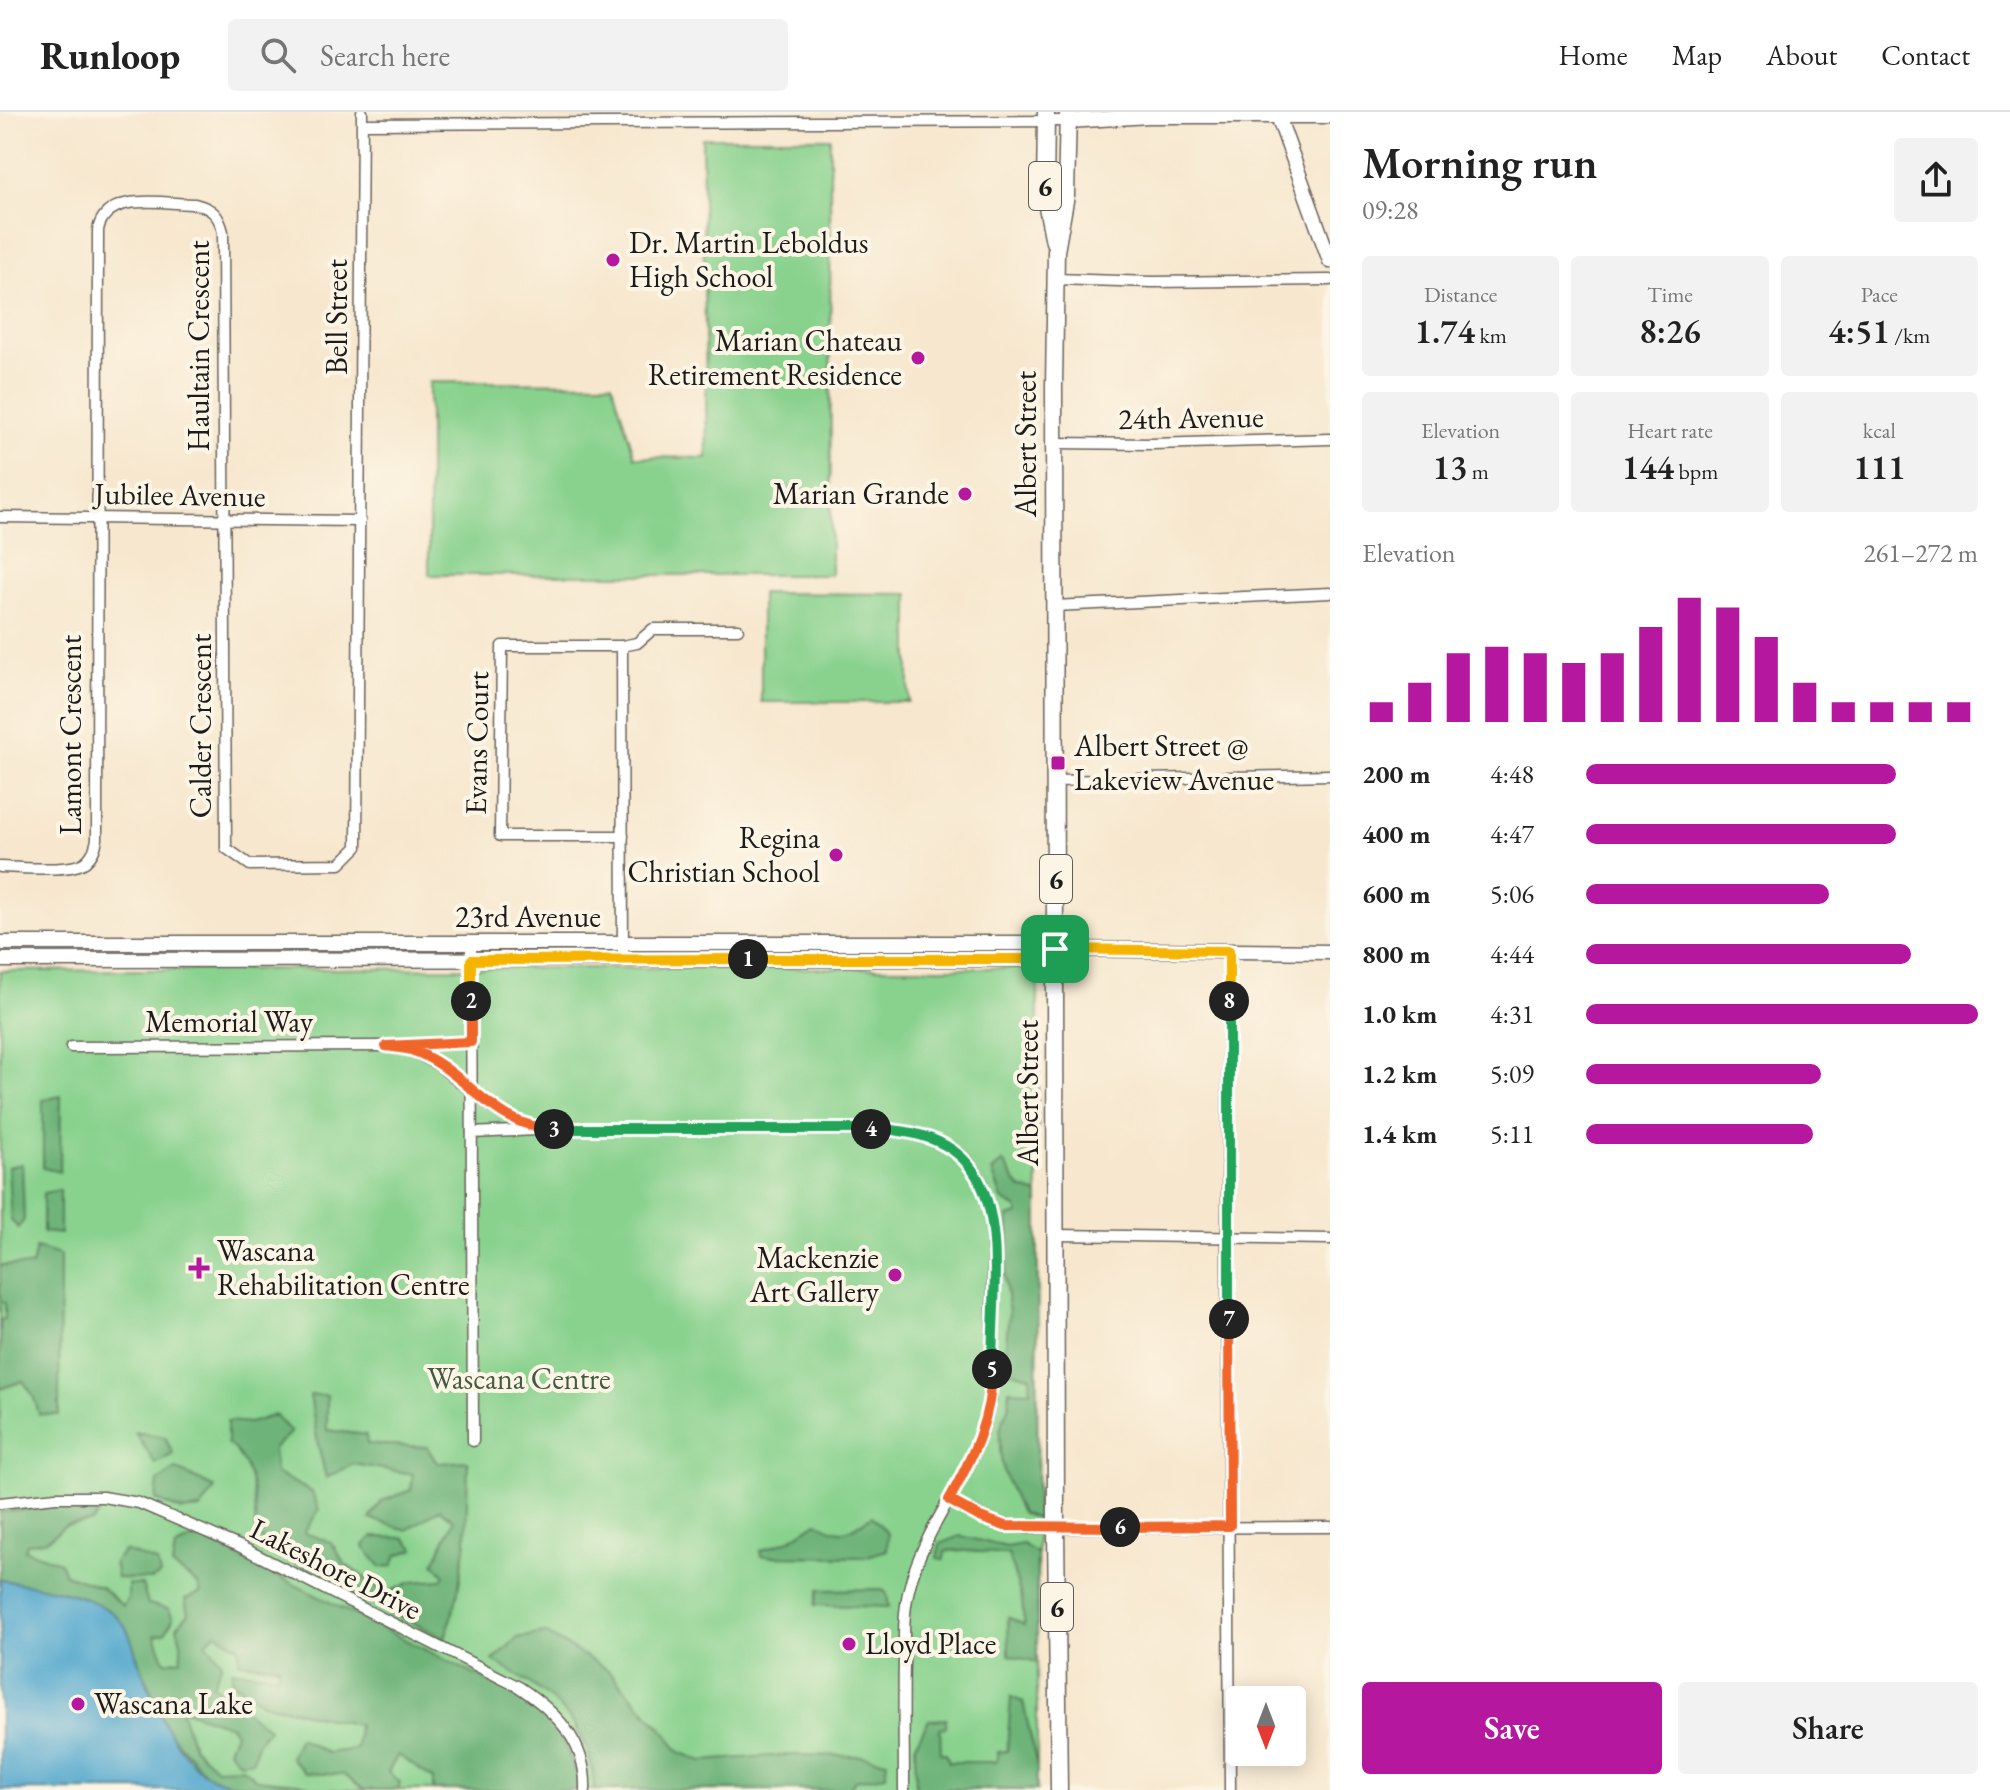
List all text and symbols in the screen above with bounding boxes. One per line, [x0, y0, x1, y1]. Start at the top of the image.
search box [228, 19, 788, 91]
text: Runloop [40, 31, 180, 80]
icon: search [256, 33, 300, 77]
text: Search here [320, 36, 450, 75]
text: Home [1558, 37, 1628, 73]
text: Map [1672, 37, 1722, 73]
text: About [1766, 37, 1837, 73]
text: Contact [1881, 37, 1970, 73]
text: Morning run [1362, 134, 1598, 191]
button: share [1894, 138, 1978, 222]
road number: 6 [1029, 162, 1061, 210]
text: 09:28 [1362, 193, 1418, 227]
place label: Dr. Martin Leboldus High School [629, 223, 869, 296]
street label: Haultain Crescent [179, 240, 218, 452]
marker: Dr. Martin Leboldus High School [604, 251, 622, 269]
street label: Bell Street [317, 259, 356, 375]
text: Distance [1424, 280, 1497, 309]
text: Time [1647, 280, 1693, 309]
text: Pace [1861, 280, 1898, 309]
text: 1.74 [1414, 309, 1475, 353]
text: 8:26 [1639, 309, 1701, 353]
text: 4:51 [1828, 309, 1890, 353]
place label: Marian Chateau Retirement Residence [648, 321, 902, 394]
text: km [1475, 321, 1507, 350]
text: /km [1890, 321, 1930, 350]
marker: Marian Chateau Retirement Residence [909, 349, 927, 367]
street label: Albert Street [1006, 370, 1045, 518]
street label: 24th Avenue [1118, 397, 1264, 438]
text: Elevation [1421, 416, 1500, 445]
text: Heart rate [1627, 416, 1713, 445]
text: kcal [1863, 416, 1896, 445]
text: 13 [1432, 445, 1467, 489]
text: 144 [1622, 445, 1674, 489]
text: 111 [1853, 445, 1905, 489]
text: m [1467, 457, 1489, 486]
text: bpm [1674, 457, 1718, 486]
street label: Jubilee Avenue [91, 473, 266, 515]
place label: Marian Grande [773, 474, 949, 513]
marker: Marian Grande [956, 485, 974, 503]
text: Elevation [1362, 536, 1456, 570]
text: 261–272 m [1863, 536, 1978, 570]
street label: Calder Crescent [181, 633, 220, 818]
street label: Lamont Crescent [51, 634, 90, 835]
street label: Evans Court [456, 670, 497, 815]
place label: Albert Street @ Lakeview Avenue [1073, 726, 1274, 799]
marker: Albert Street @ Lakeview Avenue [1049, 754, 1067, 772]
text: 200 m [1362, 757, 1430, 791]
text: 4:48 [1490, 757, 1534, 791]
text: 400 m [1362, 817, 1430, 851]
text: 4:47 [1490, 817, 1534, 851]
place label: Regina Christian School [628, 818, 820, 891]
marker: Regina Christian School [827, 846, 845, 864]
road number: 6 [1040, 855, 1072, 903]
text: 600 m [1362, 877, 1430, 911]
text: 5:06 [1490, 877, 1534, 911]
street label: 23rd Avenue [455, 897, 601, 936]
pin [1021, 915, 1089, 983]
icon: arrive [1033, 927, 1077, 971]
text: 800 m [1362, 937, 1430, 971]
text: 4:44 [1490, 937, 1534, 971]
pin: 1 [728, 939, 768, 979]
text: 1 [742, 944, 754, 973]
pin: 2 [451, 981, 491, 1021]
pin: 8 [1209, 981, 1249, 1021]
text: 2 [465, 986, 477, 1015]
text: 8 [1223, 986, 1235, 1015]
text: 1.0 km [1362, 997, 1437, 1031]
text: 4:31 [1490, 997, 1534, 1031]
street label: Memorial Way [145, 1002, 314, 1041]
street label: Albert Street [1008, 1019, 1047, 1167]
text: 1.2 km [1362, 1057, 1437, 1091]
text: 5:09 [1490, 1057, 1534, 1091]
pin: 3 [534, 1109, 574, 1149]
pin: 4 [851, 1109, 891, 1149]
text: 3 [548, 1114, 560, 1143]
text: 4 [865, 1114, 877, 1143]
text: 1.4 km [1362, 1117, 1437, 1151]
text: 5:11 [1490, 1117, 1534, 1151]
place label: Wascana Rehabilitation Centre [217, 1231, 470, 1304]
place label: Mackenzie Art Gallery [749, 1238, 880, 1311]
marker: Wascana Rehabilitation Centre [188, 1257, 210, 1279]
marker: Mackenzie Art Gallery [886, 1266, 904, 1284]
pin: 7 [1209, 1299, 1249, 1339]
text: 7 [1223, 1304, 1235, 1333]
pin: 5 [972, 1349, 1012, 1389]
text: 5 [986, 1354, 998, 1383]
park label: Wascana Centre [427, 1359, 611, 1398]
pin: 6 [1100, 1507, 1140, 1547]
street label: Lakeshore Drive [244, 1509, 428, 1628]
text: 6 [1114, 1512, 1126, 1541]
road number: 6 [1041, 1583, 1073, 1631]
place label: Lloyd Place [865, 1624, 996, 1663]
marker: Lloyd Place [840, 1635, 858, 1653]
button: Save [1362, 1682, 1662, 1774]
button: Share [1678, 1682, 1978, 1774]
place label: Wascana Lake [94, 1684, 253, 1723]
north arrow [1226, 1686, 1306, 1766]
map controls [1226, 1686, 1306, 1766]
marker: Wascana Lake [69, 1695, 87, 1713]

